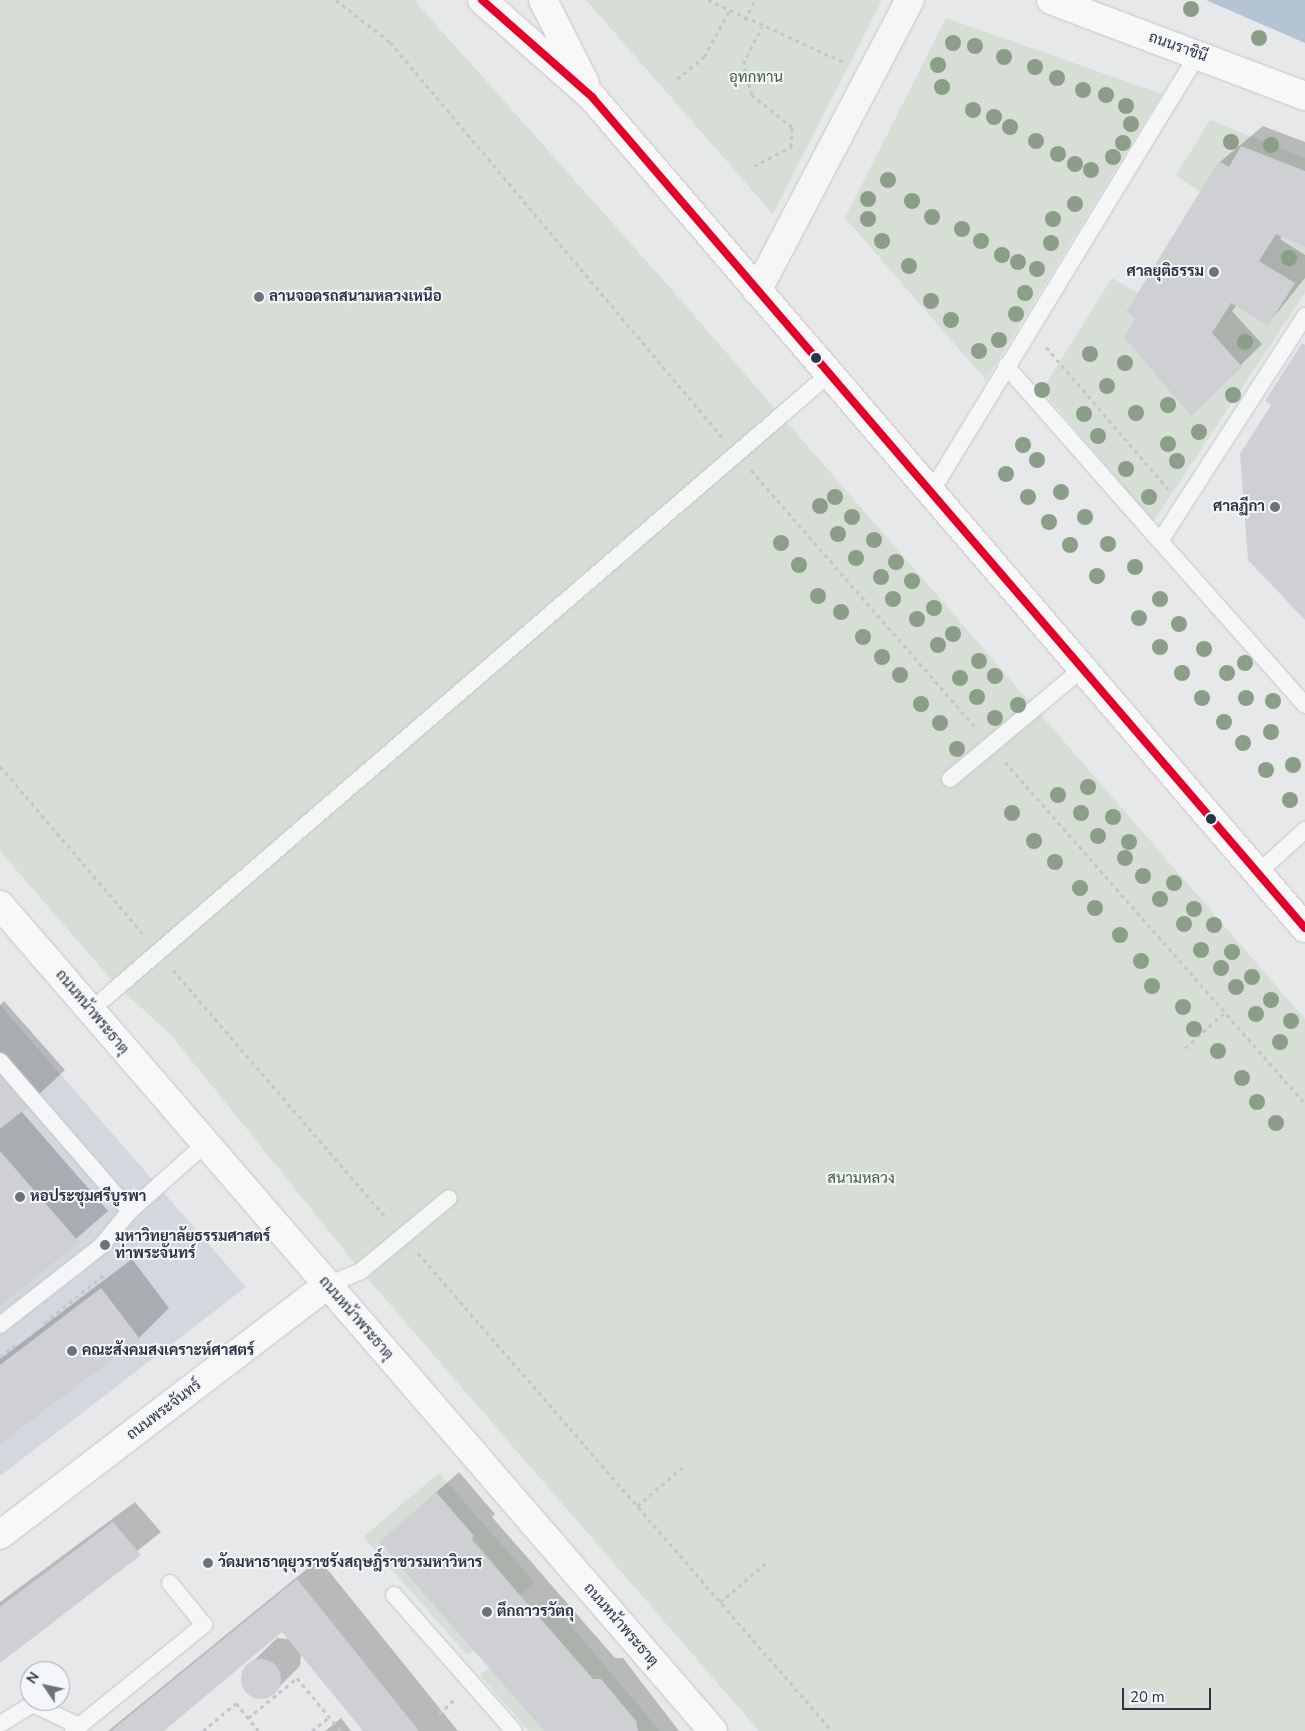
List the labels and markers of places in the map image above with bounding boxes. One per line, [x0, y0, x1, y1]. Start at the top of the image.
place label: ศาลยุติธรรม [1127, 263, 1204, 281]
marker: ศาลยุติธรรม [1208, 266, 1220, 278]
place label: ลานจอดรถสนามหลวงเหนือ [269, 288, 442, 306]
marker: ลานจอดรถสนามหลวงเหนือ [253, 291, 265, 303]
unlabelled marker [811, 353, 821, 363]
place label: ศาลฏีกา [1213, 498, 1265, 516]
marker: ศาลฏีกา [1269, 501, 1281, 513]
unlabelled marker [1206, 814, 1216, 824]
place label: หอประชุมศรีบูรพา [30, 1188, 146, 1206]
marker: หอประชุมศรีบูรพา [14, 1191, 26, 1203]
place label: มหาวิทยาลัยธรรมศาสตร์ ท่าพระจันทร์ [115, 1227, 270, 1262]
marker: มหาวิทยาลัยธรรมศาสตร์ ท่าพระจันทร์ [99, 1239, 111, 1251]
place label: คณะสังคมสงเคราะห์ศาสตร์ [82, 1342, 254, 1360]
marker: คณะสังคมสงเคราะห์ศาสตร์ [66, 1345, 78, 1357]
place label: วัดมหาธาตุยุวราชรังสฤษฎิ์ราชวรมหาวิหาร [218, 1554, 482, 1572]
marker: วัดมหาธาตุยุวราชรังสฤษฎิ์ราชวรมหาวิหาร [202, 1557, 214, 1569]
place label: ตึกถาวรวัตถุ [497, 1603, 574, 1621]
marker: ตึกถาวรวัตถุ [481, 1606, 493, 1618]

